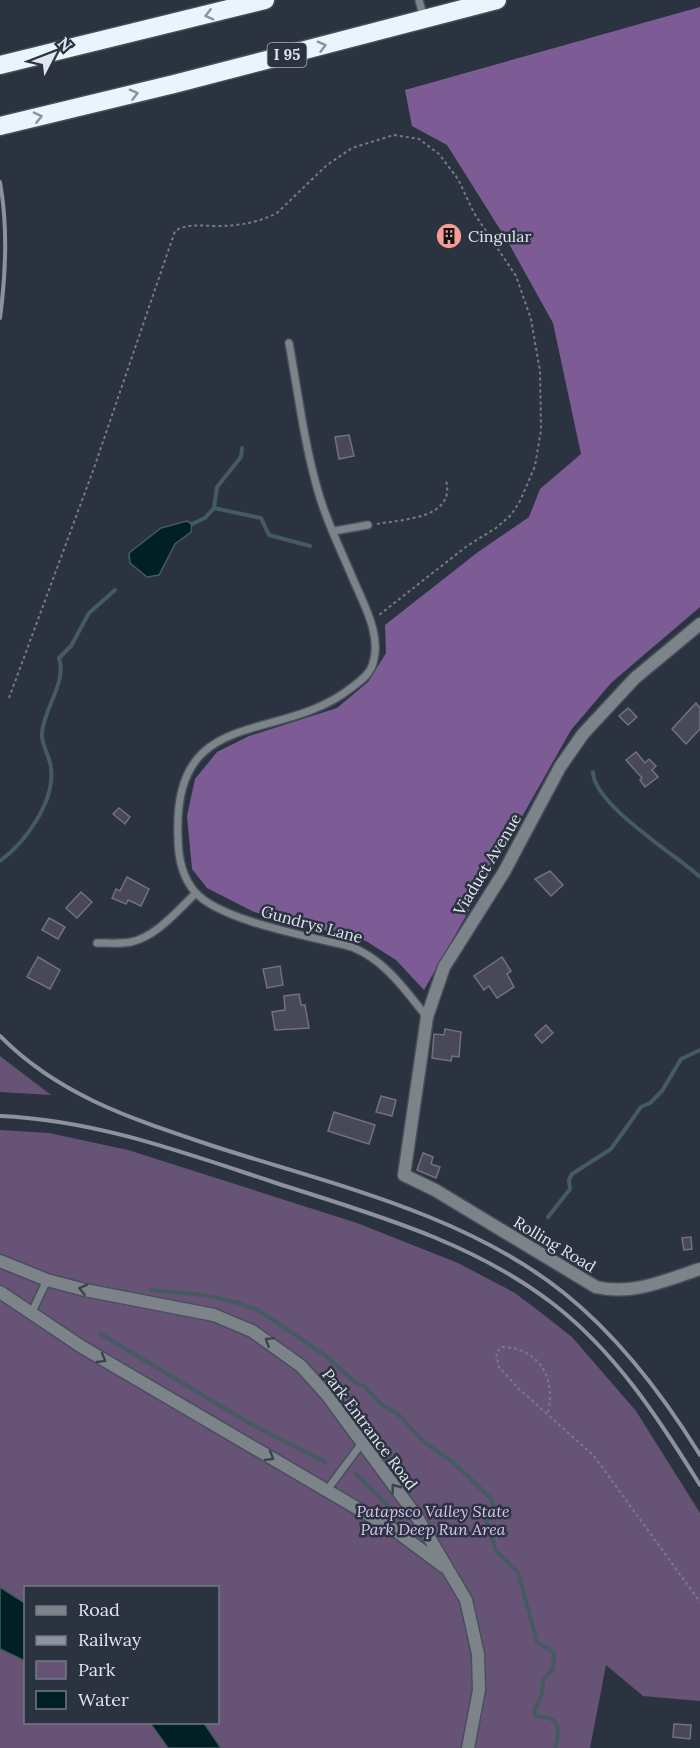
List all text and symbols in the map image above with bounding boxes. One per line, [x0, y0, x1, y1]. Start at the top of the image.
one-way arrow [204, 7, 214, 20]
north arrow [24, 24, 84, 84]
text: N [54, 33, 77, 55]
one-way arrow [317, 40, 327, 53]
road number: I 95 [268, 43, 306, 67]
one-way arrow [128, 89, 138, 102]
one-way arrow [33, 112, 43, 125]
building icon: Cingular [434, 221, 464, 251]
place label: Cingular [468, 226, 531, 246]
street label: Viaduct Avenue [448, 809, 525, 919]
street label: Gundrys Lane [259, 901, 365, 947]
street label: Rolling Road [510, 1212, 600, 1277]
one-way arrow [78, 1283, 88, 1296]
one-way arrow [265, 1337, 275, 1349]
one-way arrow [96, 1351, 106, 1363]
street label: Park Entrance Road [318, 1365, 422, 1494]
one-way arrow [264, 1449, 274, 1461]
one-way arrow [392, 1484, 403, 1495]
park label: Patapsco Valley State Park Deep Run Area [356, 1501, 510, 1539]
legend [24, 1586, 219, 1724]
text: Road [78, 1598, 120, 1621]
text: Railway [78, 1628, 142, 1651]
text: Park [78, 1658, 116, 1681]
text: Water [78, 1688, 129, 1711]

